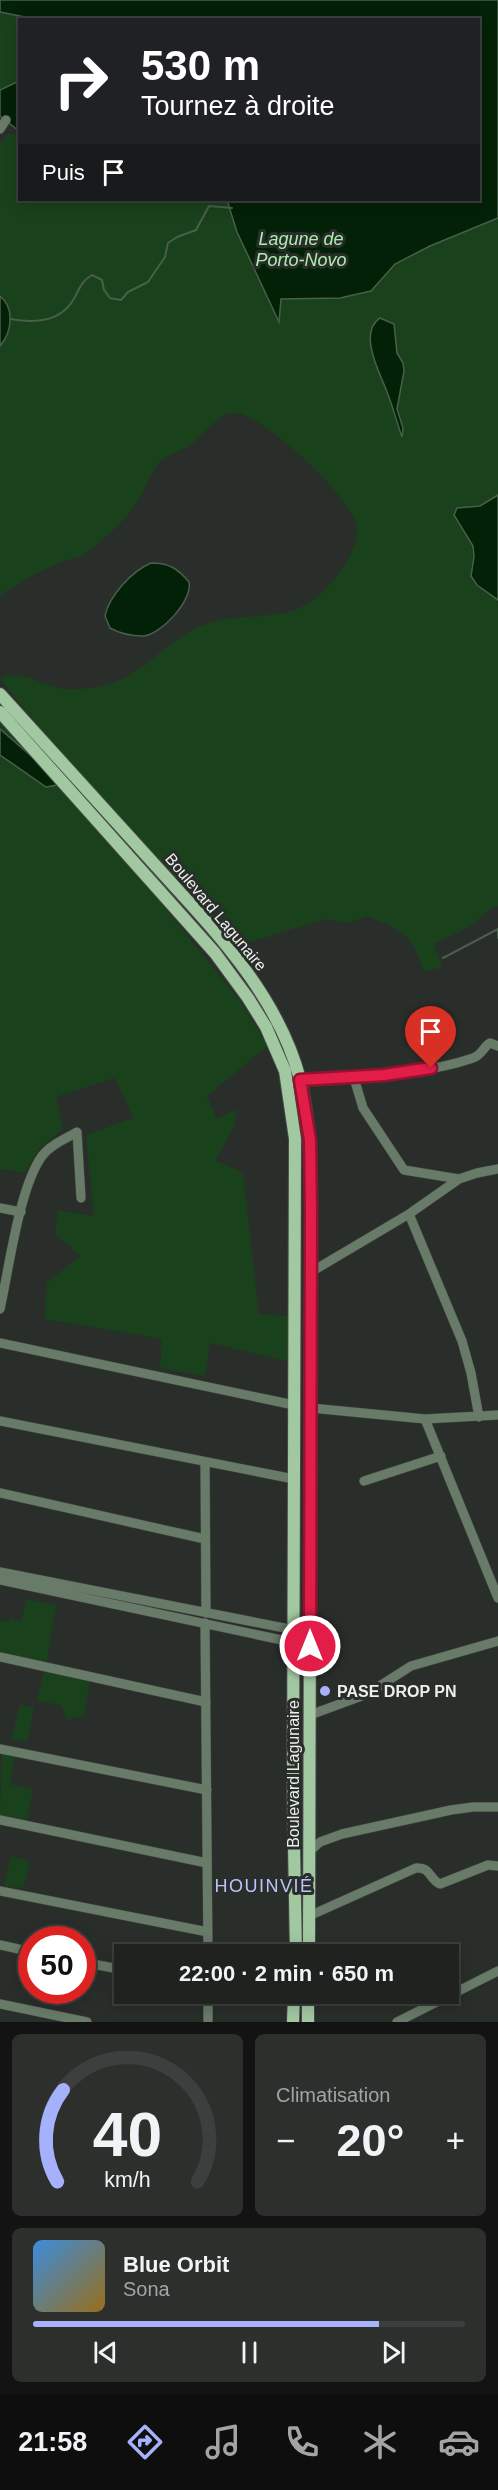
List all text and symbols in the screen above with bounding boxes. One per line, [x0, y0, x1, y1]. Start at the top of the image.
icon: right [42, 42, 120, 120]
text: 530 m [141, 42, 260, 89]
text: Tournez à droite [141, 91, 335, 121]
icon: arrive [97, 156, 130, 189]
text: Puis [42, 160, 85, 185]
water label: Lagune de Porto-Novo [255, 229, 347, 270]
street label: Boulevard Lagunaire [162, 850, 270, 974]
pin [405, 1006, 456, 1068]
icon: arrive [414, 1015, 447, 1048]
position arrow [278, 1614, 342, 1678]
place label: PASE DROP PN [337, 1683, 456, 1700]
marker: PASE DROP PN [318, 1684, 332, 1698]
street label: Boulevard Lagunaire [285, 1700, 302, 1848]
district label: HOUINVIÉ [214, 1876, 314, 1896]
speed limit sign: 50 [18, 1926, 96, 2004]
text: 22:00 · 2 min · 650 m [179, 1961, 394, 1986]
text: Climatisation [276, 2084, 390, 2106]
text: 40 [93, 2100, 162, 2169]
text: 20° [336, 2115, 405, 2166]
text: − [276, 2122, 295, 2159]
text: + [446, 2122, 465, 2159]
text: km/h [104, 2168, 151, 2192]
text: Blue Orbit [123, 2252, 229, 2277]
text: Sona [123, 2278, 170, 2300]
icon: previous [89, 2336, 122, 2369]
icon: pause [233, 2336, 266, 2369]
icon: next [377, 2336, 410, 2369]
icon: directions [124, 2421, 166, 2463]
icon: music [202, 2421, 244, 2463]
icon: phone [281, 2421, 323, 2463]
icon: climate [359, 2421, 401, 2463]
icon: car [438, 2421, 480, 2463]
text: 21:58 [18, 2427, 87, 2457]

